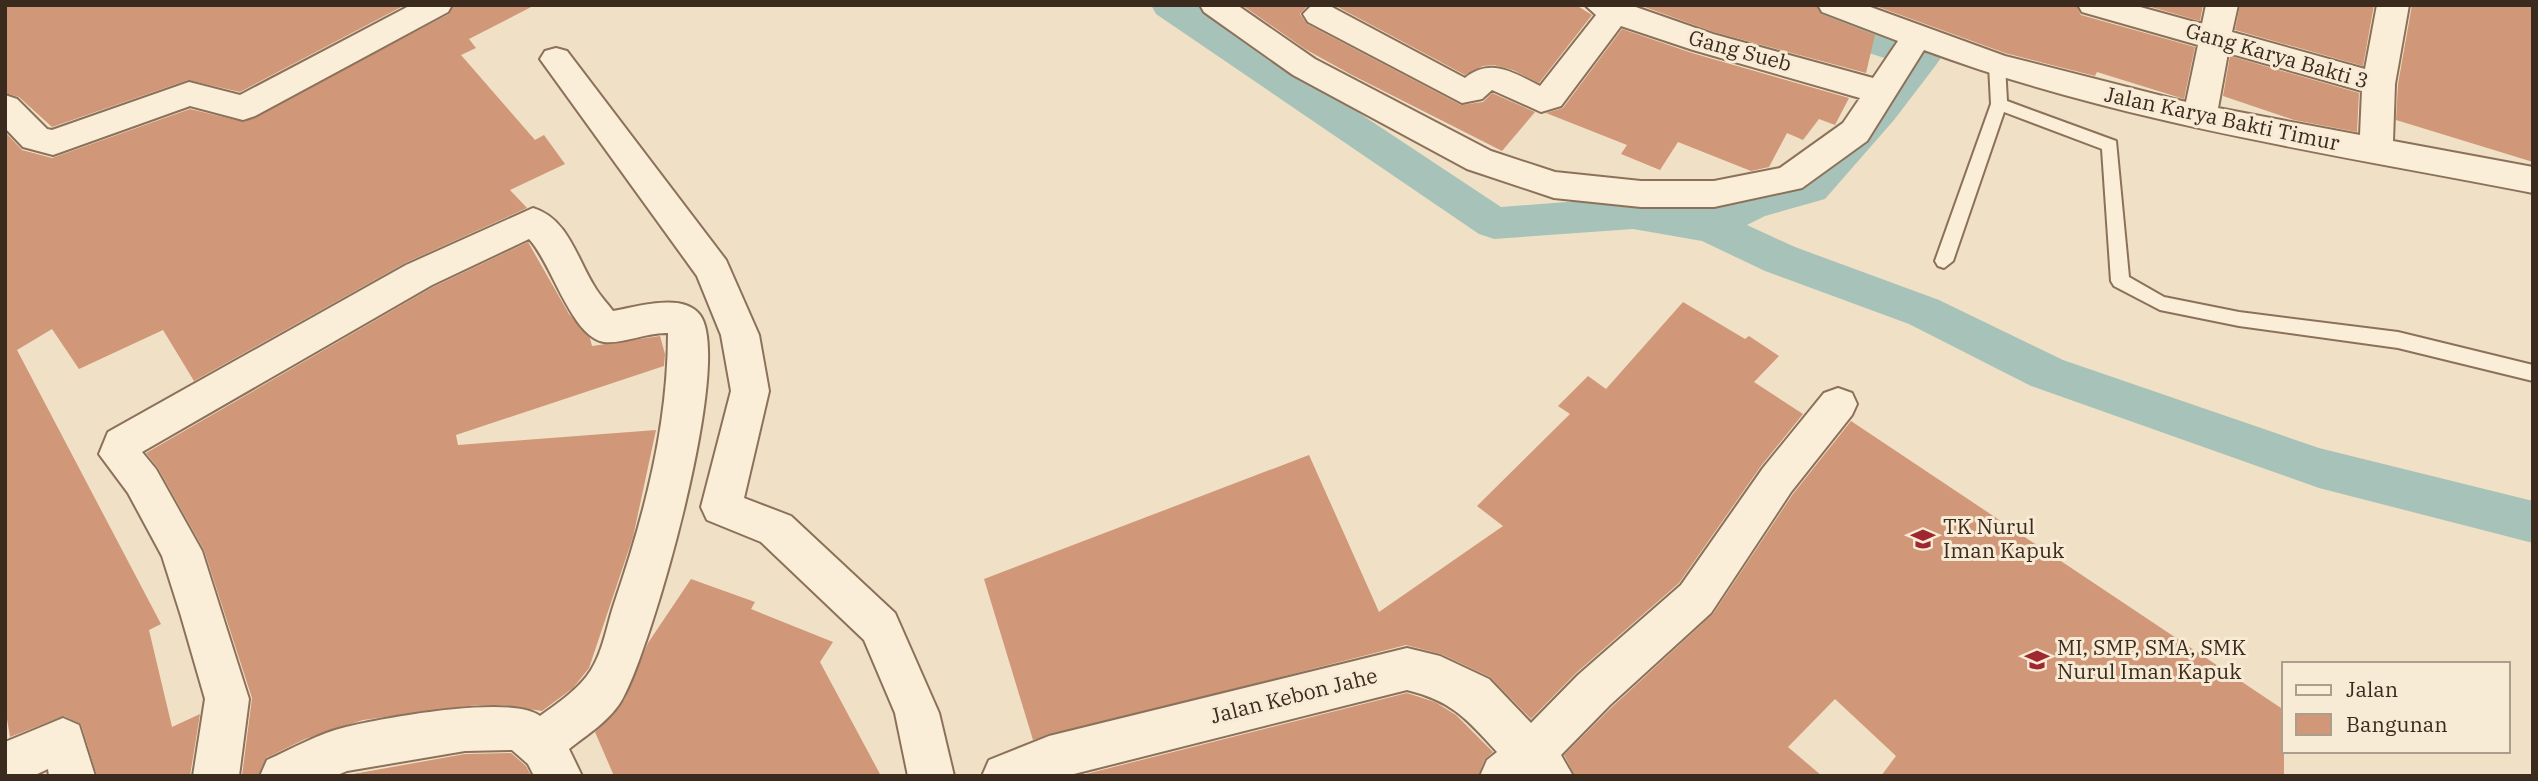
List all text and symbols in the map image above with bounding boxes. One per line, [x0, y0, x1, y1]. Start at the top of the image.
street label: Gang Karya Bakti 3 [2183, 16, 2372, 95]
street label: Gang Sueb [1686, 23, 1795, 77]
street label: Jalan Karya Bakti Timur [2102, 79, 2343, 157]
place label: TK Nurul Iman Kapuk [1943, 512, 2065, 564]
school or university icon: TK Nurul Iman Kapuk [1909, 525, 1937, 553]
place label: MI, SMP, SMA, SMK Nurul Iman Kapuk [2057, 633, 2246, 685]
school or university icon: MI, SMP, SMA, SMK Nurul Iman Kapuk [2023, 646, 2051, 674]
street label: Jalan Kebon Jahe [1207, 661, 1380, 729]
legend [2282, 662, 2510, 753]
text: Jalan [2346, 675, 2398, 703]
text: Bangunan [2346, 710, 2448, 738]

